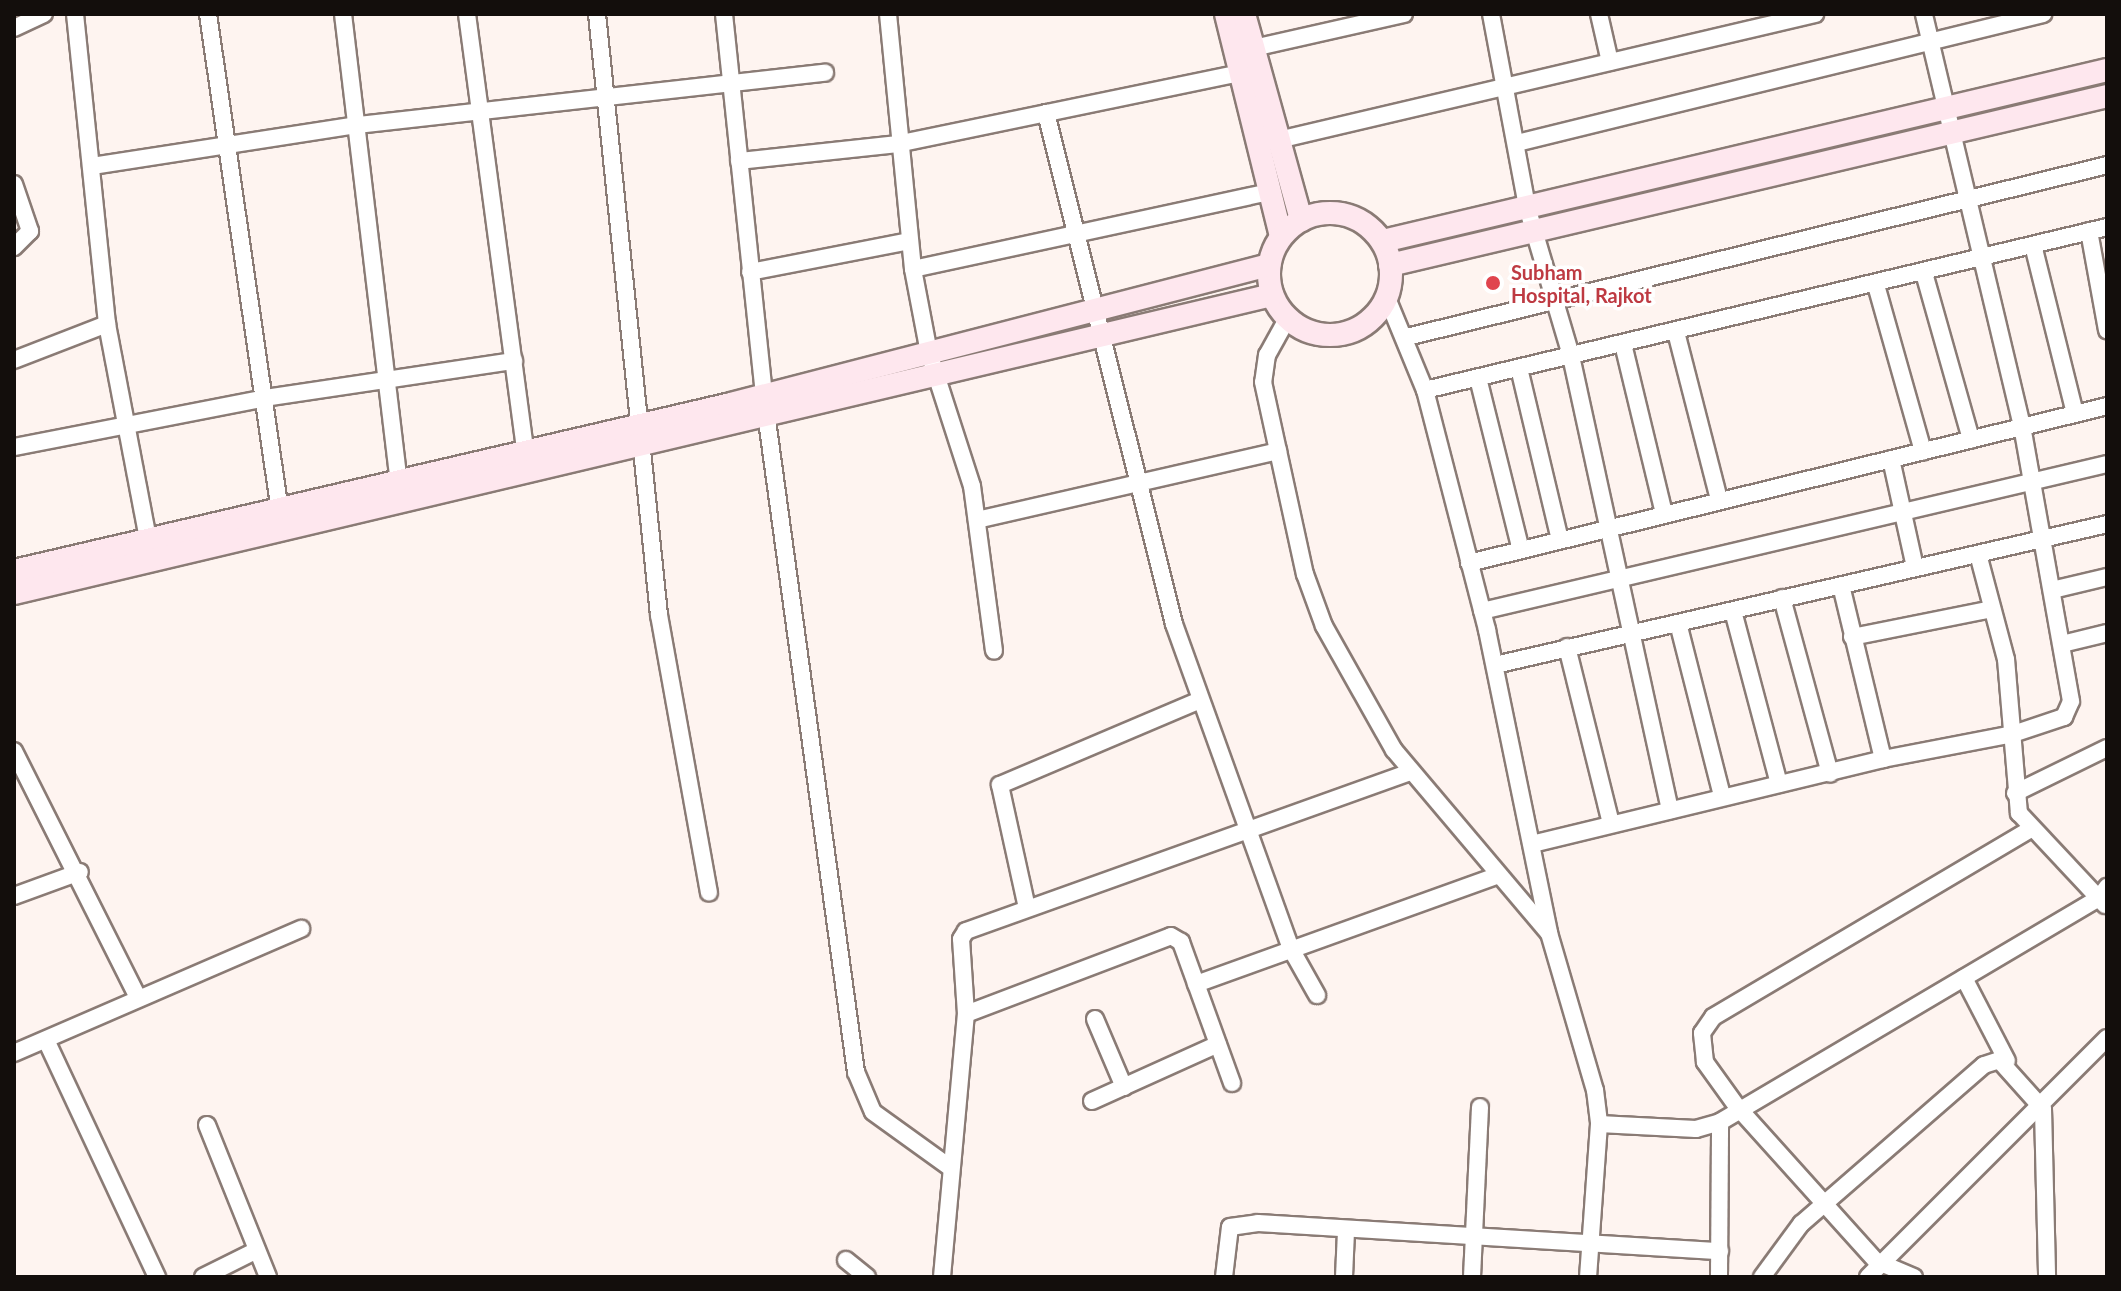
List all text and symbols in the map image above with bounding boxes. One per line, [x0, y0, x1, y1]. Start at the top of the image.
place label: Subham Hospital, Rajkot [1511, 260, 1652, 307]
marker: Subham Hospital, Rajkot [1482, 272, 1504, 294]

